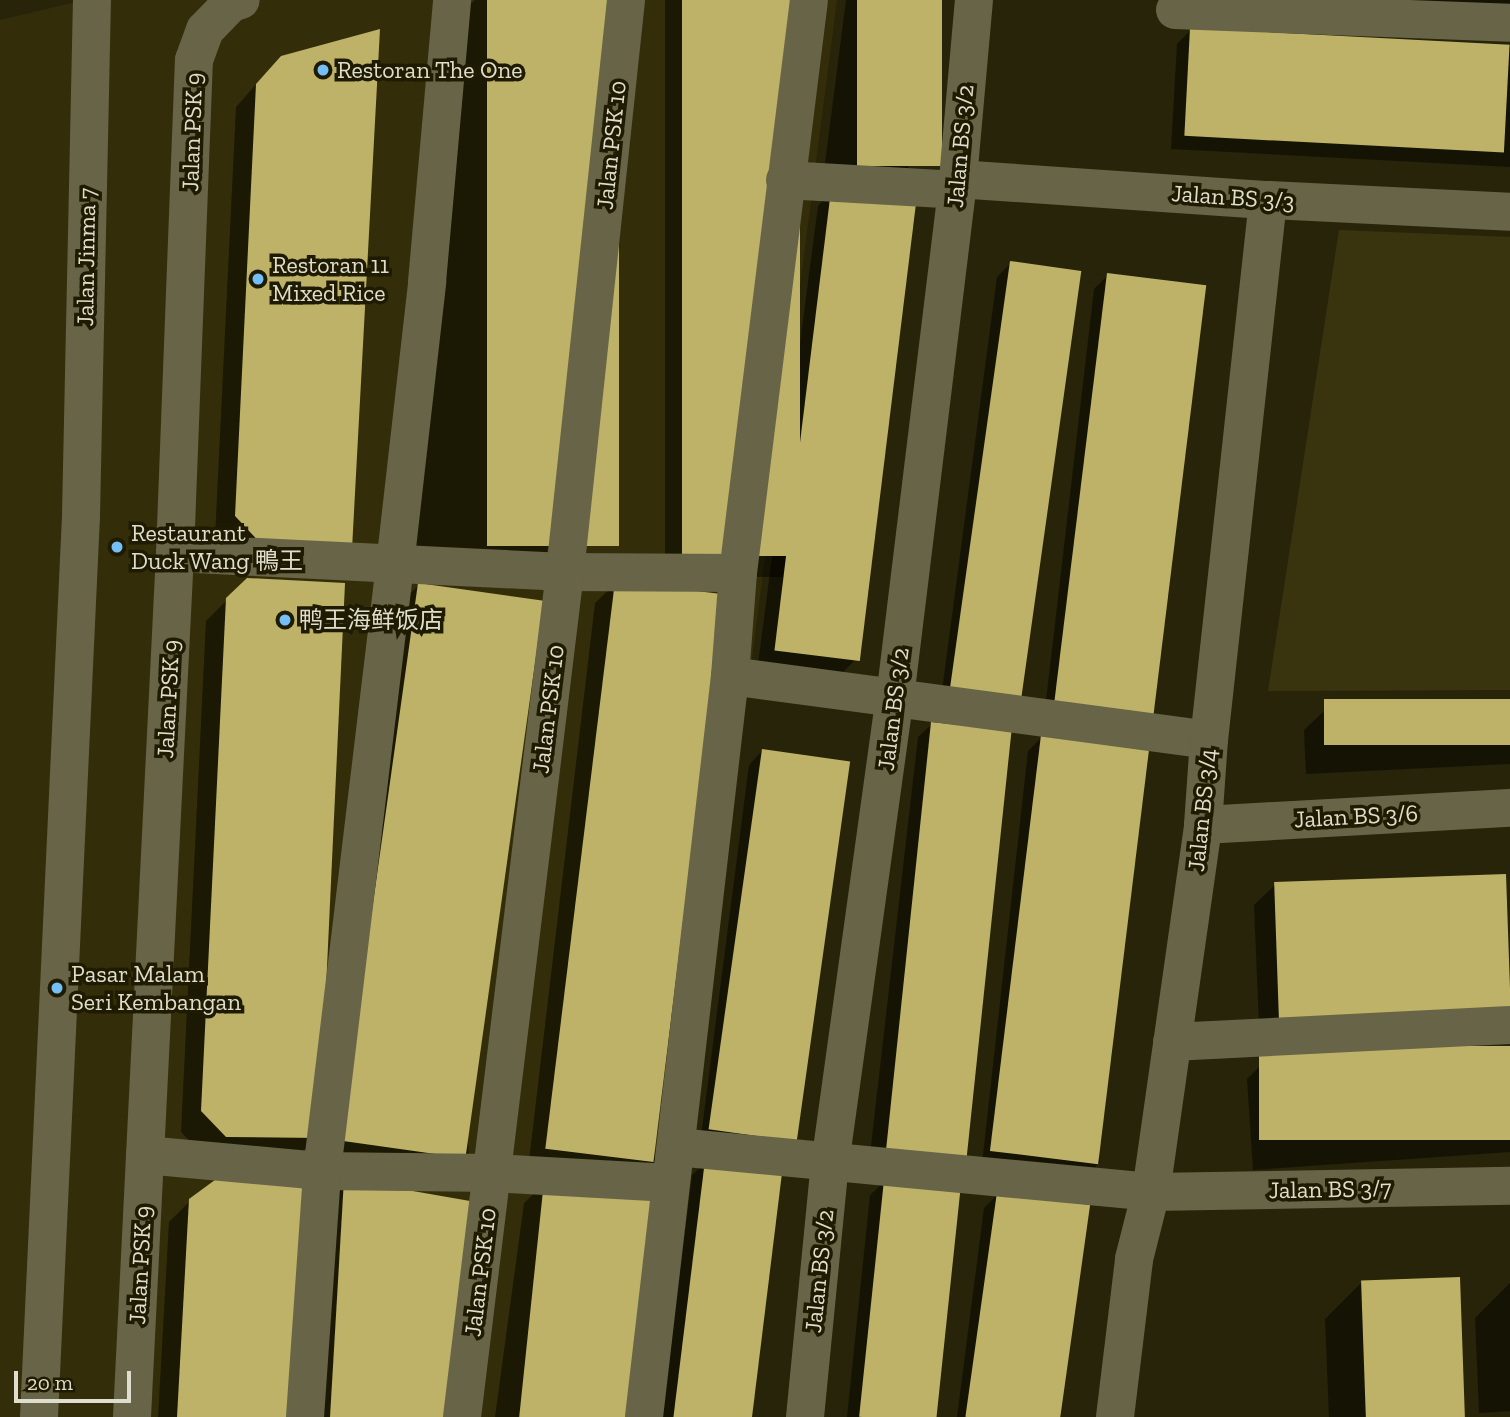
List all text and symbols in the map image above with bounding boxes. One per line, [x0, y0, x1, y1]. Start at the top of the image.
place label: Restoran The One [337, 56, 523, 84]
marker: Restoran The One [315, 62, 331, 78]
street label: Jalan PSK 9 [176, 72, 208, 192]
street label: Jalan PSK 10 [590, 79, 632, 211]
street label: Jalan BS 3/2 [940, 83, 980, 209]
street label: Jalan BS 3/3 [1171, 178, 1295, 216]
street label: Jalan Jinma 7 [70, 187, 102, 327]
place label: Restoran 11 Mixed Rice [272, 251, 389, 307]
marker: Restoran 11 Mixed Rice [250, 271, 266, 287]
place label: Restaurant Duck Wang 鴨王 [131, 519, 304, 575]
marker: Restaurant Duck Wang 鴨王 [109, 539, 125, 555]
place label: 鸭王海鲜饭店 [299, 606, 443, 634]
marker: 鸭王海鲜饭店 [277, 612, 293, 628]
street label: Jalan PSK 9 [150, 639, 186, 759]
street label: Jalan PSK 10 [526, 643, 570, 775]
street label: Jalan BS 3/2 [871, 646, 915, 772]
street label: Jalan BS 3/4 [1181, 747, 1223, 873]
street label: Jalan BS 3/6 [1293, 798, 1419, 834]
place label: Pasar Malam Seri Kembangan [71, 960, 241, 1016]
marker: Pasar Malam Seri Kembangan [49, 980, 65, 996]
street label: Jalan BS 3/7 [1268, 1174, 1392, 1204]
street label: Jalan PSK 9 [122, 1205, 158, 1325]
street label: Jalan PSK 10 [458, 1206, 502, 1338]
street label: Jalan BS 3/2 [798, 1208, 840, 1334]
scale bar [18, 1358, 135, 1402]
text: 20 m [27, 1370, 73, 1395]

